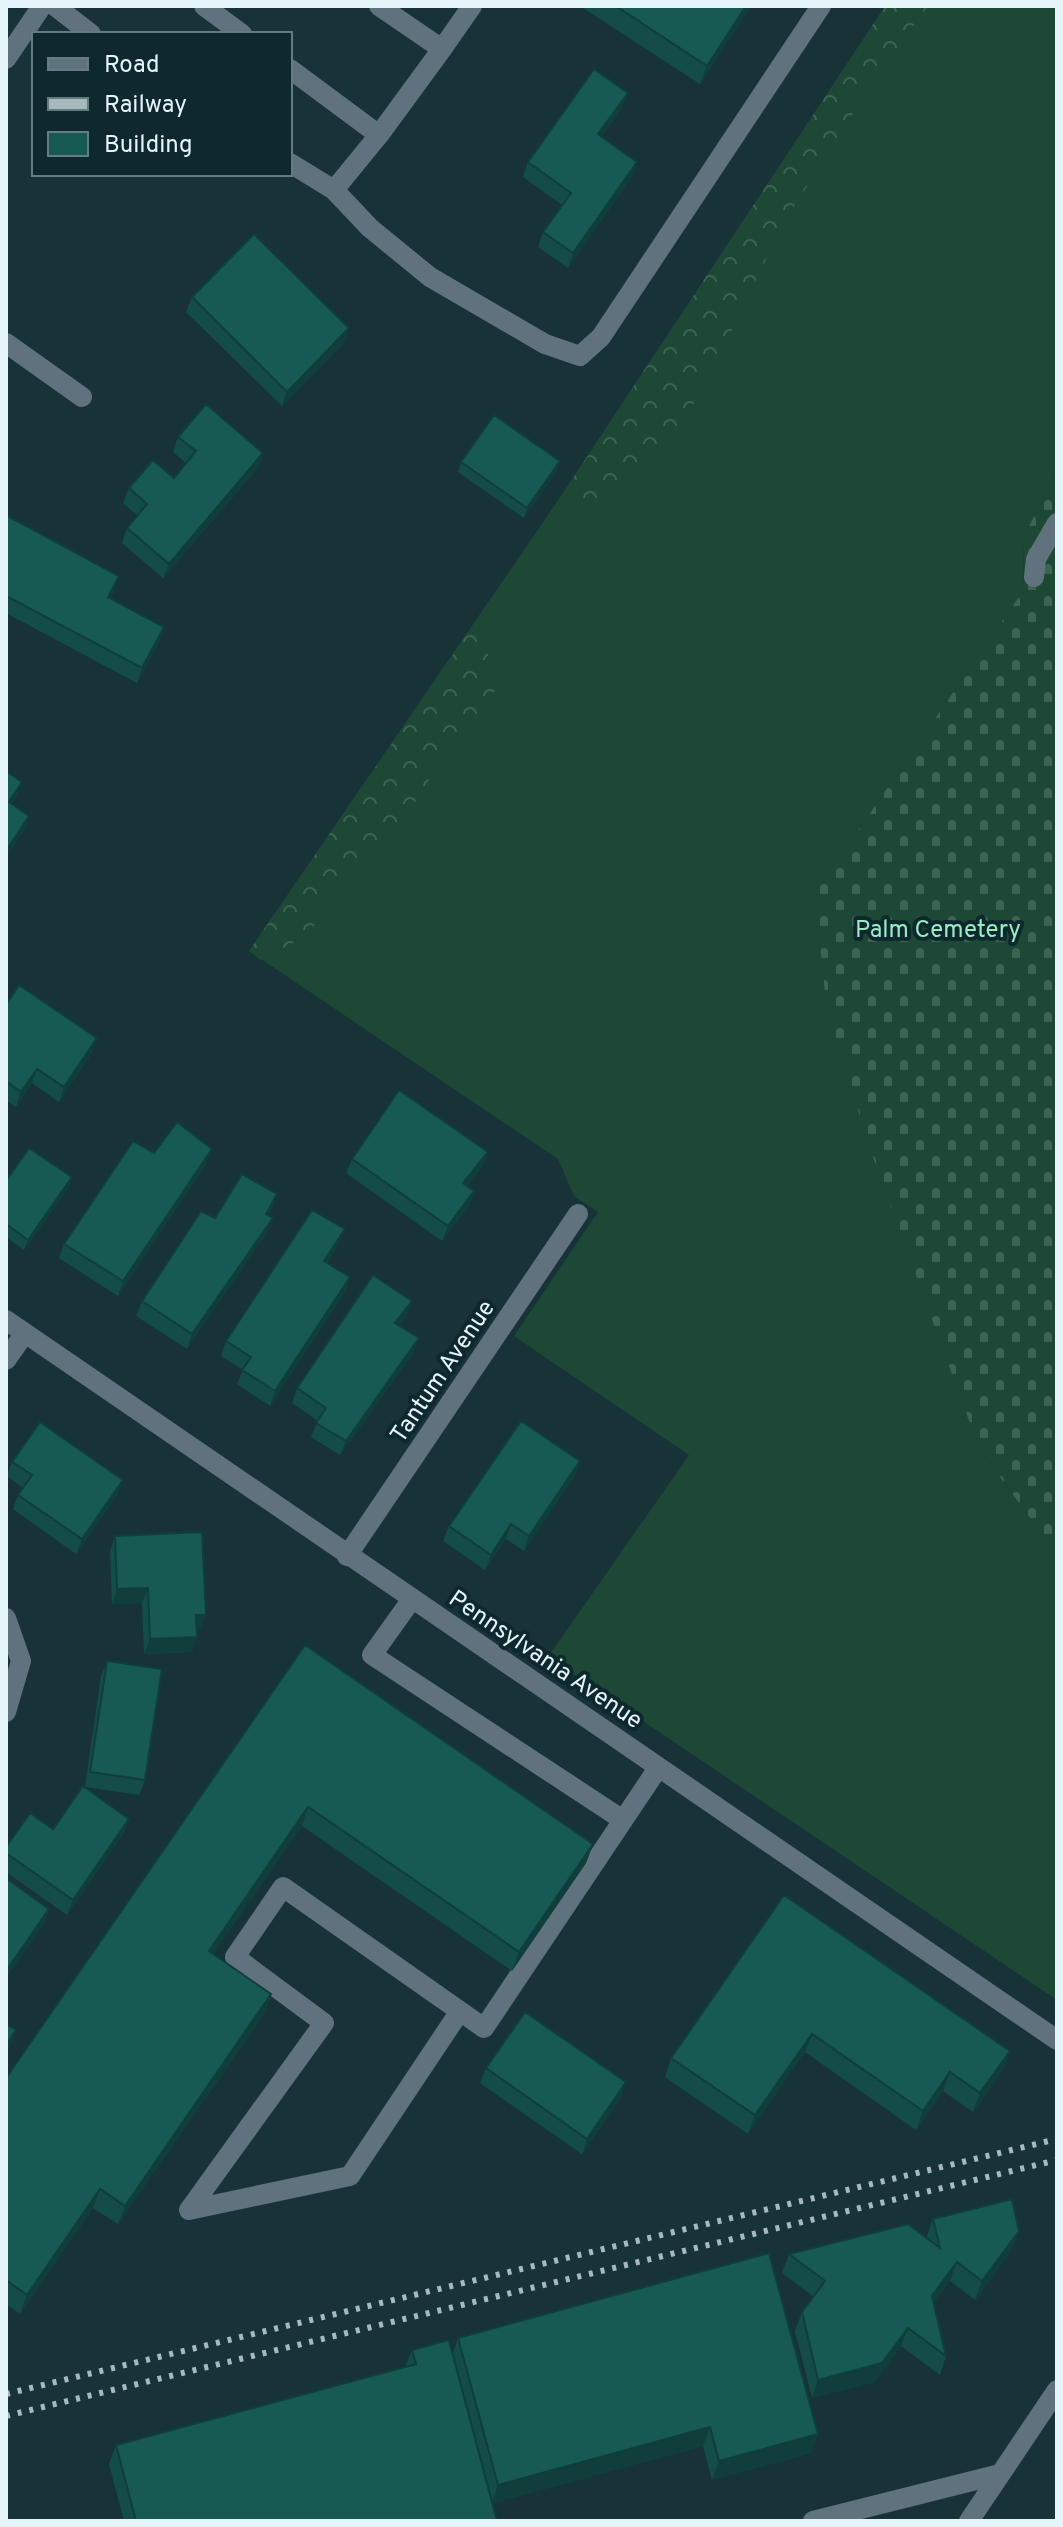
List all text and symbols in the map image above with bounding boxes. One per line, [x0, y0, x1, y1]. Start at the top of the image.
legend [32, 32, 292, 176]
text: Road [104, 51, 160, 81]
text: Railway [104, 91, 187, 121]
text: Building [104, 131, 193, 161]
park label: Palm Cemetery [855, 916, 1021, 946]
street label: Tantum Avenue [385, 1295, 502, 1449]
street label: Pennsylvania Avenue [442, 1585, 648, 1737]

